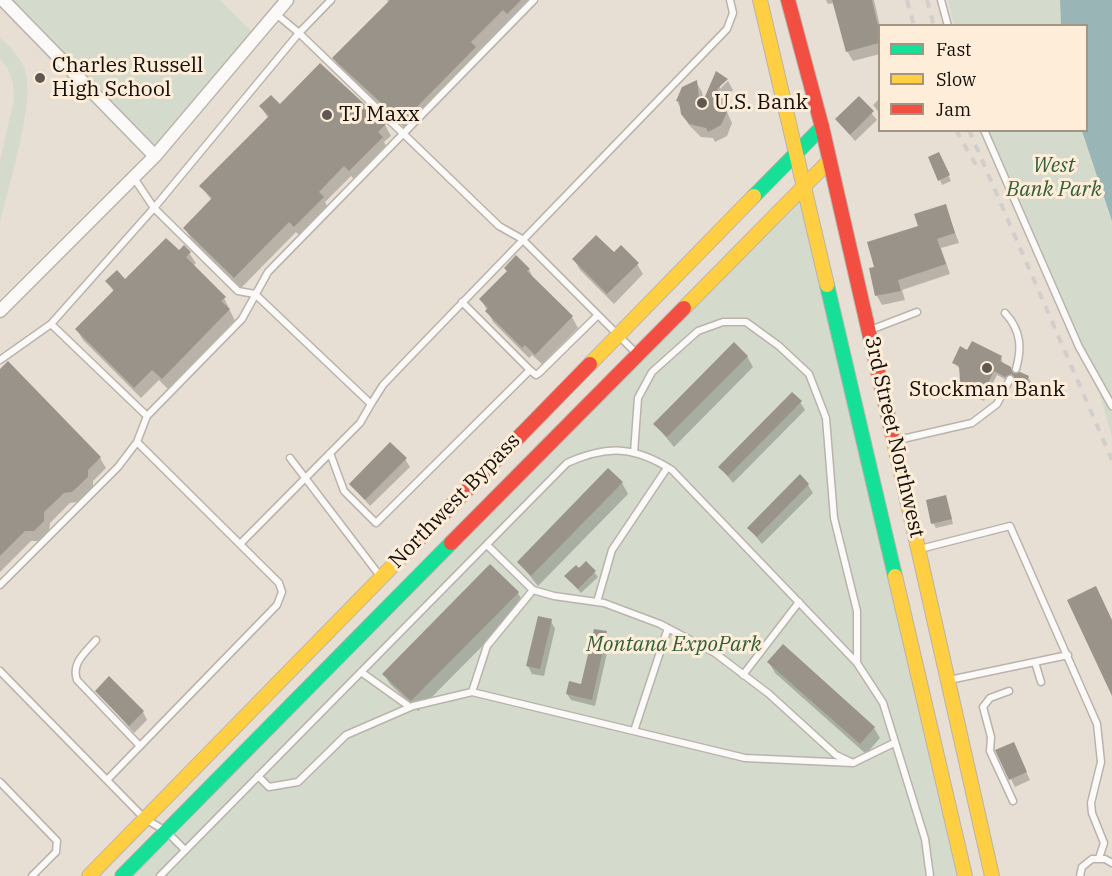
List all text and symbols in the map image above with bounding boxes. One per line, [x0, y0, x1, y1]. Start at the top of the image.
legend [878, 24, 1088, 132]
text: Fast [936, 38, 971, 61]
place label: Charles Russell High School [52, 53, 203, 103]
text: Slow [936, 68, 976, 91]
marker: Charles Russell High School [33, 71, 47, 85]
place label: U.S. Bank [714, 90, 808, 116]
marker: U.S. Bank [695, 96, 709, 110]
text: Jam [936, 98, 971, 121]
place label: TJ Maxx [339, 102, 420, 128]
marker: TJ Maxx [320, 108, 334, 122]
park label: West Bank Park [1006, 153, 1102, 203]
street label: 3rd Street Northwest [859, 334, 929, 540]
marker: Stockman Bank [980, 361, 994, 375]
place label: Stockman Bank [909, 377, 1065, 403]
street label: Northwest Bypass [384, 428, 526, 574]
park label: Montana ExpoPark [586, 632, 762, 658]

